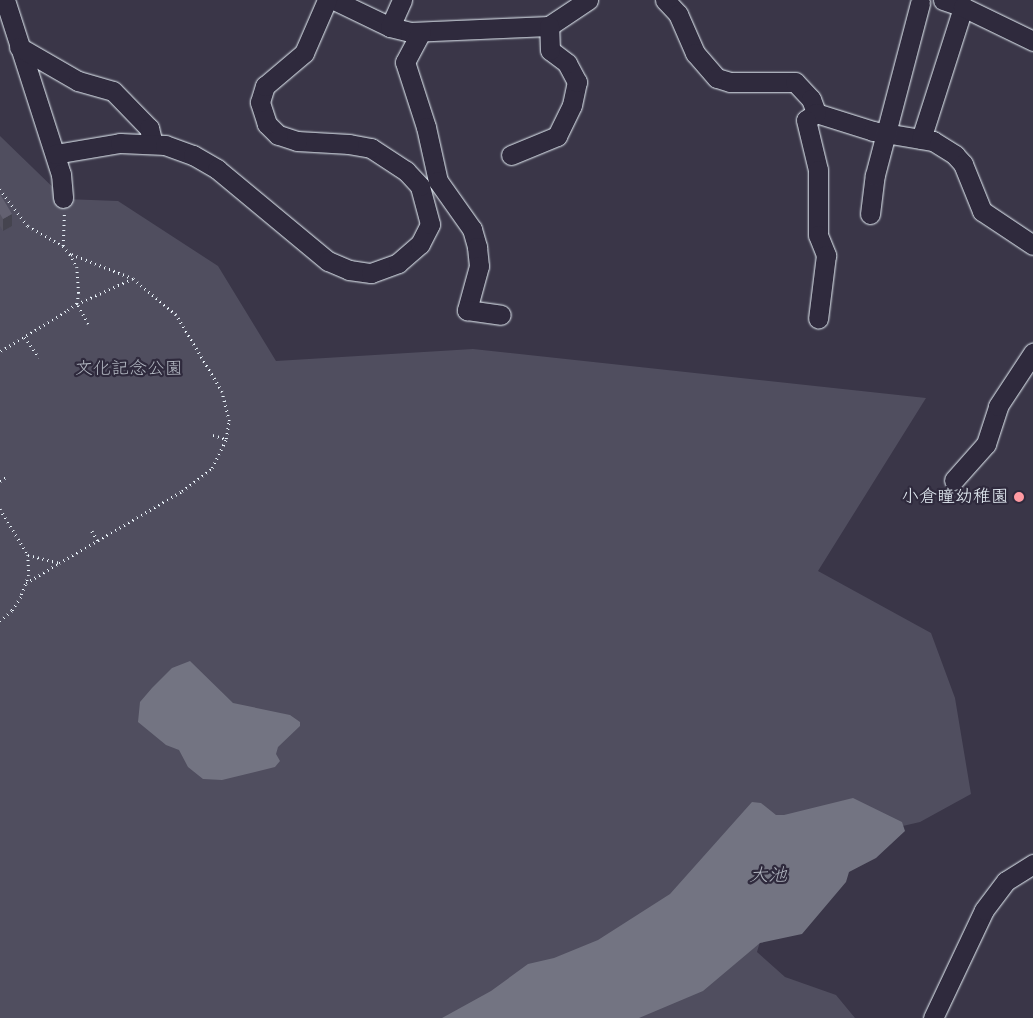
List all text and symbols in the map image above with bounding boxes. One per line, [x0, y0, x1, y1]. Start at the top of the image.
park label: 文化記念公園 [75, 358, 183, 380]
place label: 小倉瞳幼稚園 [901, 486, 1009, 508]
marker: 小倉瞳幼稚園 [1013, 491, 1025, 503]
water label: 大池 [749, 865, 787, 887]

